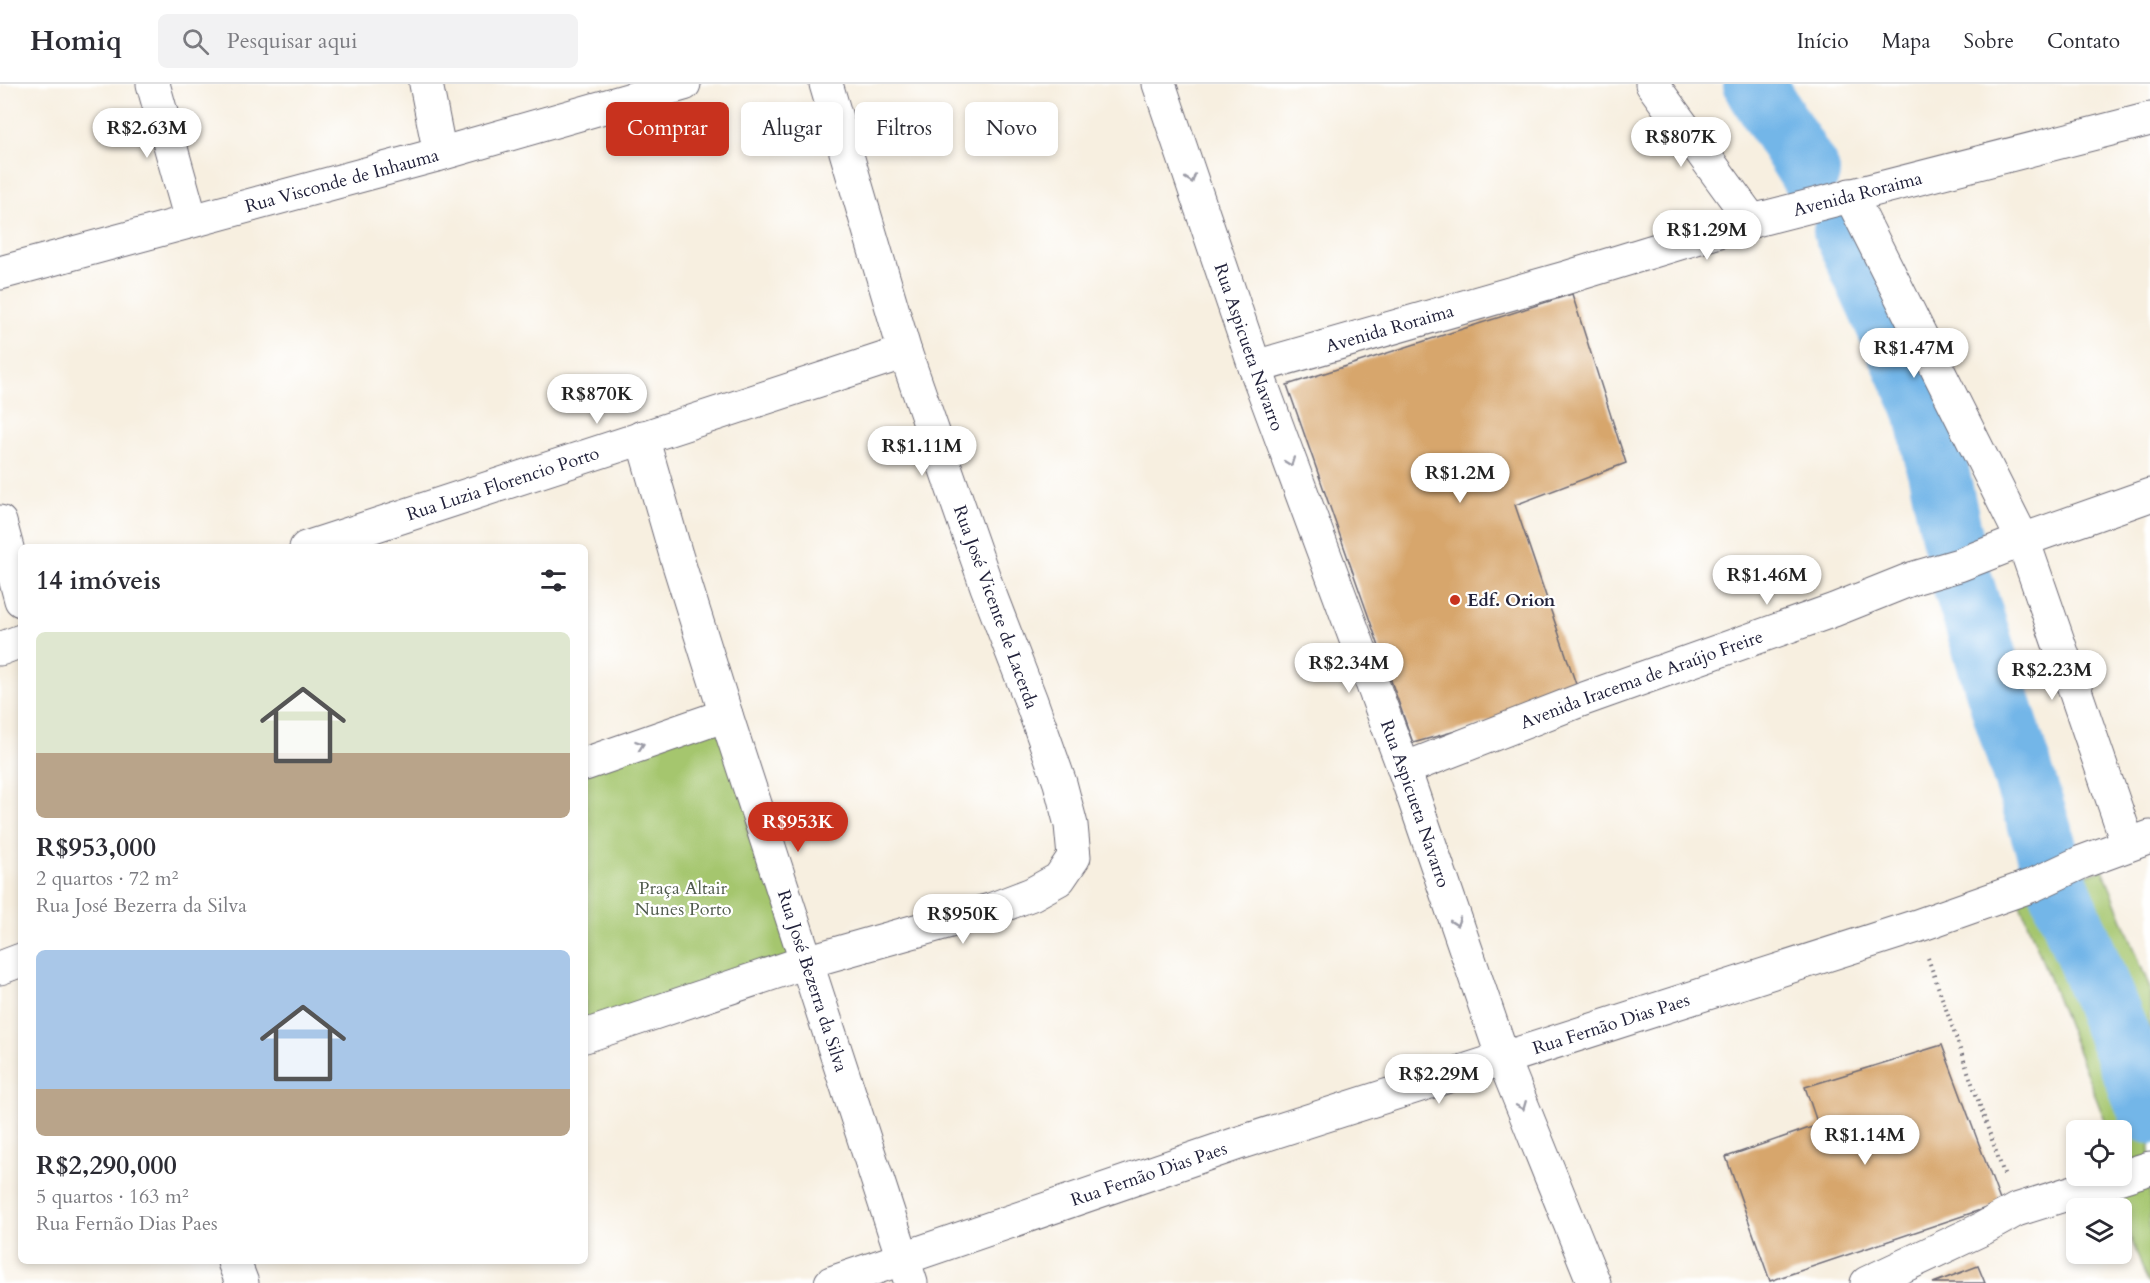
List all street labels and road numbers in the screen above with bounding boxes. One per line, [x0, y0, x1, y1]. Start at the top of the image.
street label: Rua Visconde de Inhauma [242, 143, 442, 219]
street label: Avenida Roraima [1791, 166, 1925, 223]
street label: Rua Aspicueta Navarro [1208, 260, 1290, 435]
street label: Avenida Roraima [1323, 299, 1457, 359]
street label: Rua Luzia Florencio Porto [403, 441, 603, 527]
street label: Rua José Vicente de Lacerda [947, 502, 1044, 713]
street label: Avenida Iracema de Araújo Freire [1517, 624, 1767, 735]
street label: Rua Aspicueta Navarro [1374, 716, 1456, 891]
street label: Rua José Bezerra da Silva [771, 887, 853, 1075]
street label: Rua Fernão Dias Paes [1529, 988, 1693, 1061]
street label: Rua Fernão Dias Paes [1068, 1136, 1230, 1213]

